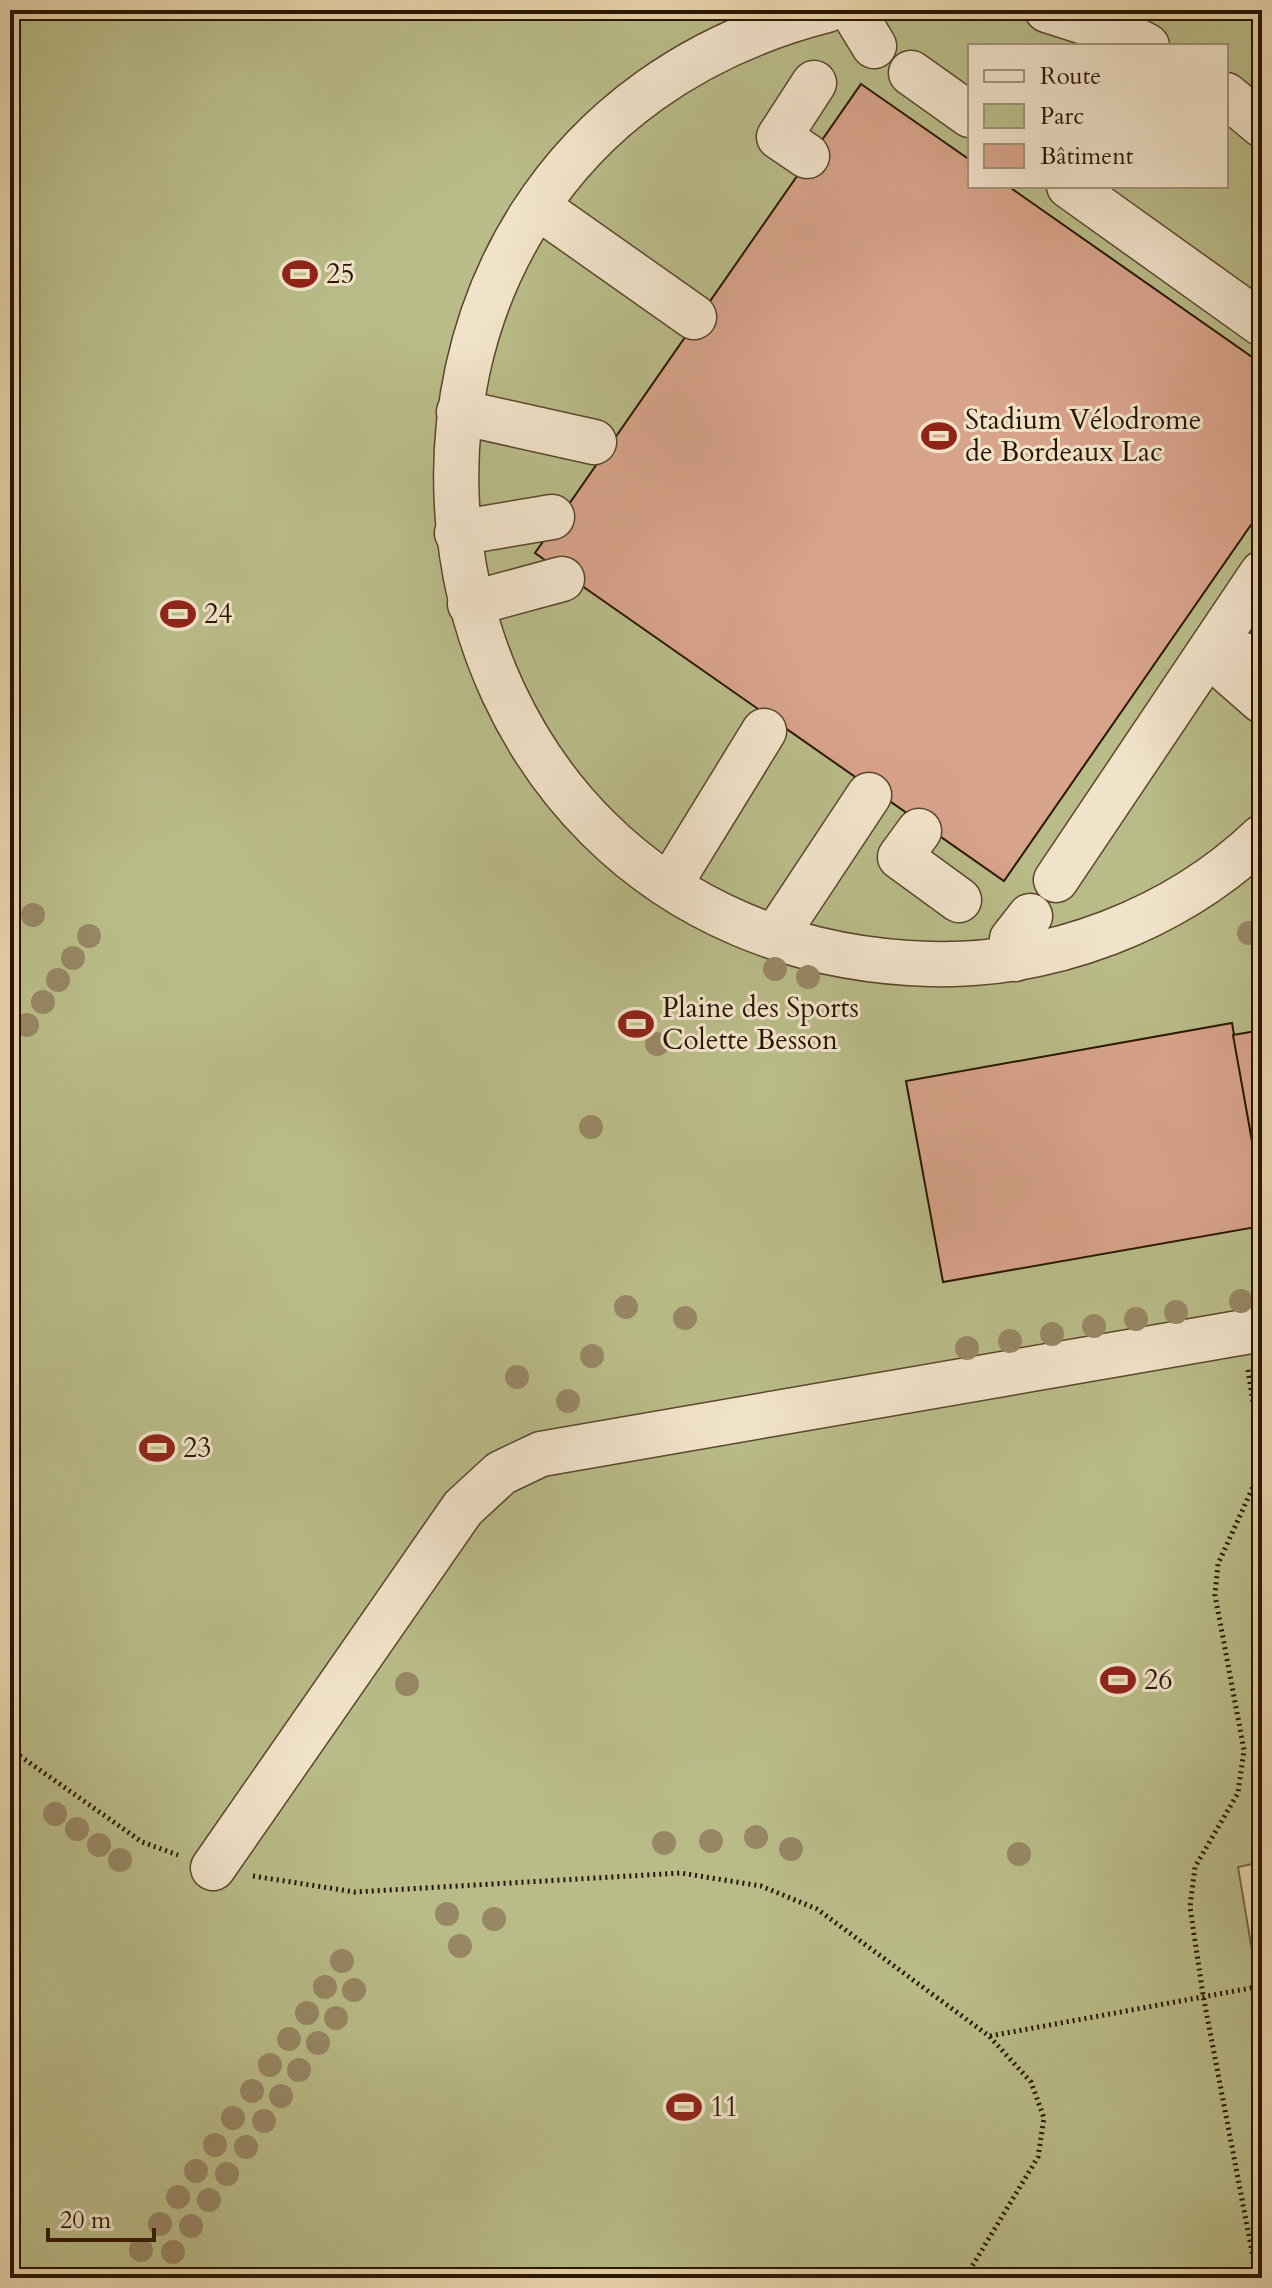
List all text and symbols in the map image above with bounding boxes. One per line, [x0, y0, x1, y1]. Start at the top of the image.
legend [968, 44, 1228, 188]
text: Route [1040, 60, 1101, 93]
text: Parc [1040, 100, 1084, 133]
text: Bâtiment [1040, 140, 1134, 173]
sports icon: 25 [281, 255, 319, 293]
place label: 25 [326, 255, 355, 293]
place label: Stadium Vélodrome de Bordeaux Lac [965, 401, 1202, 471]
sports icon: Stadium Vélodrome de Bordeaux Lac [920, 417, 958, 455]
sports icon: 24 [159, 595, 197, 633]
place label: 24 [204, 595, 233, 633]
place label: Plaine des Sports Colette Besson [662, 989, 859, 1059]
sports icon: Plaine des Sports Colette Besson [617, 1005, 655, 1043]
sports icon: 23 [138, 1429, 176, 1467]
place label: 23 [183, 1429, 212, 1467]
sports icon: 26 [1099, 1661, 1137, 1699]
place label: 26 [1144, 1661, 1173, 1699]
sports icon: 11 [665, 2088, 703, 2126]
place label: 11 [710, 2088, 739, 2126]
scale bar [48, 2192, 154, 2242]
text: 20 m [60, 2204, 112, 2237]

